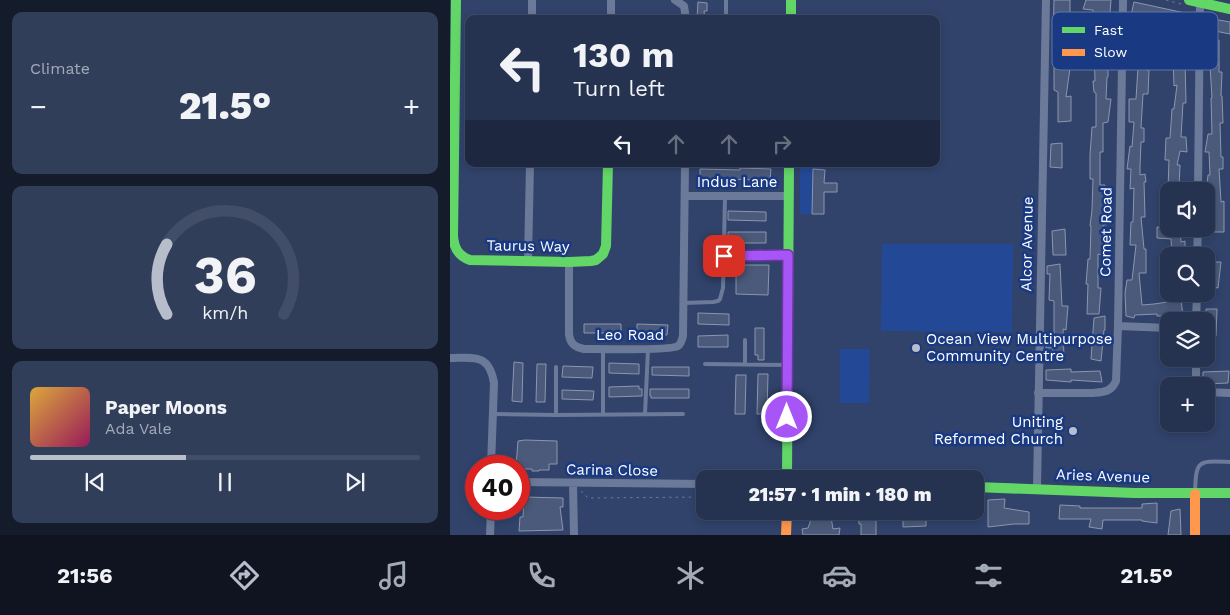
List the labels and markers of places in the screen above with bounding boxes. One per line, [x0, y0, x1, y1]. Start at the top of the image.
pin [703, 235, 745, 277]
place label: Ocean View Multipurpose Community Centre [926, 330, 1112, 365]
marker: Ocean View Multipurpose Community Centre [910, 342, 922, 354]
place label: Uniting Reformed Church [934, 413, 1063, 448]
marker: Uniting Reformed Church [1067, 425, 1079, 437]

